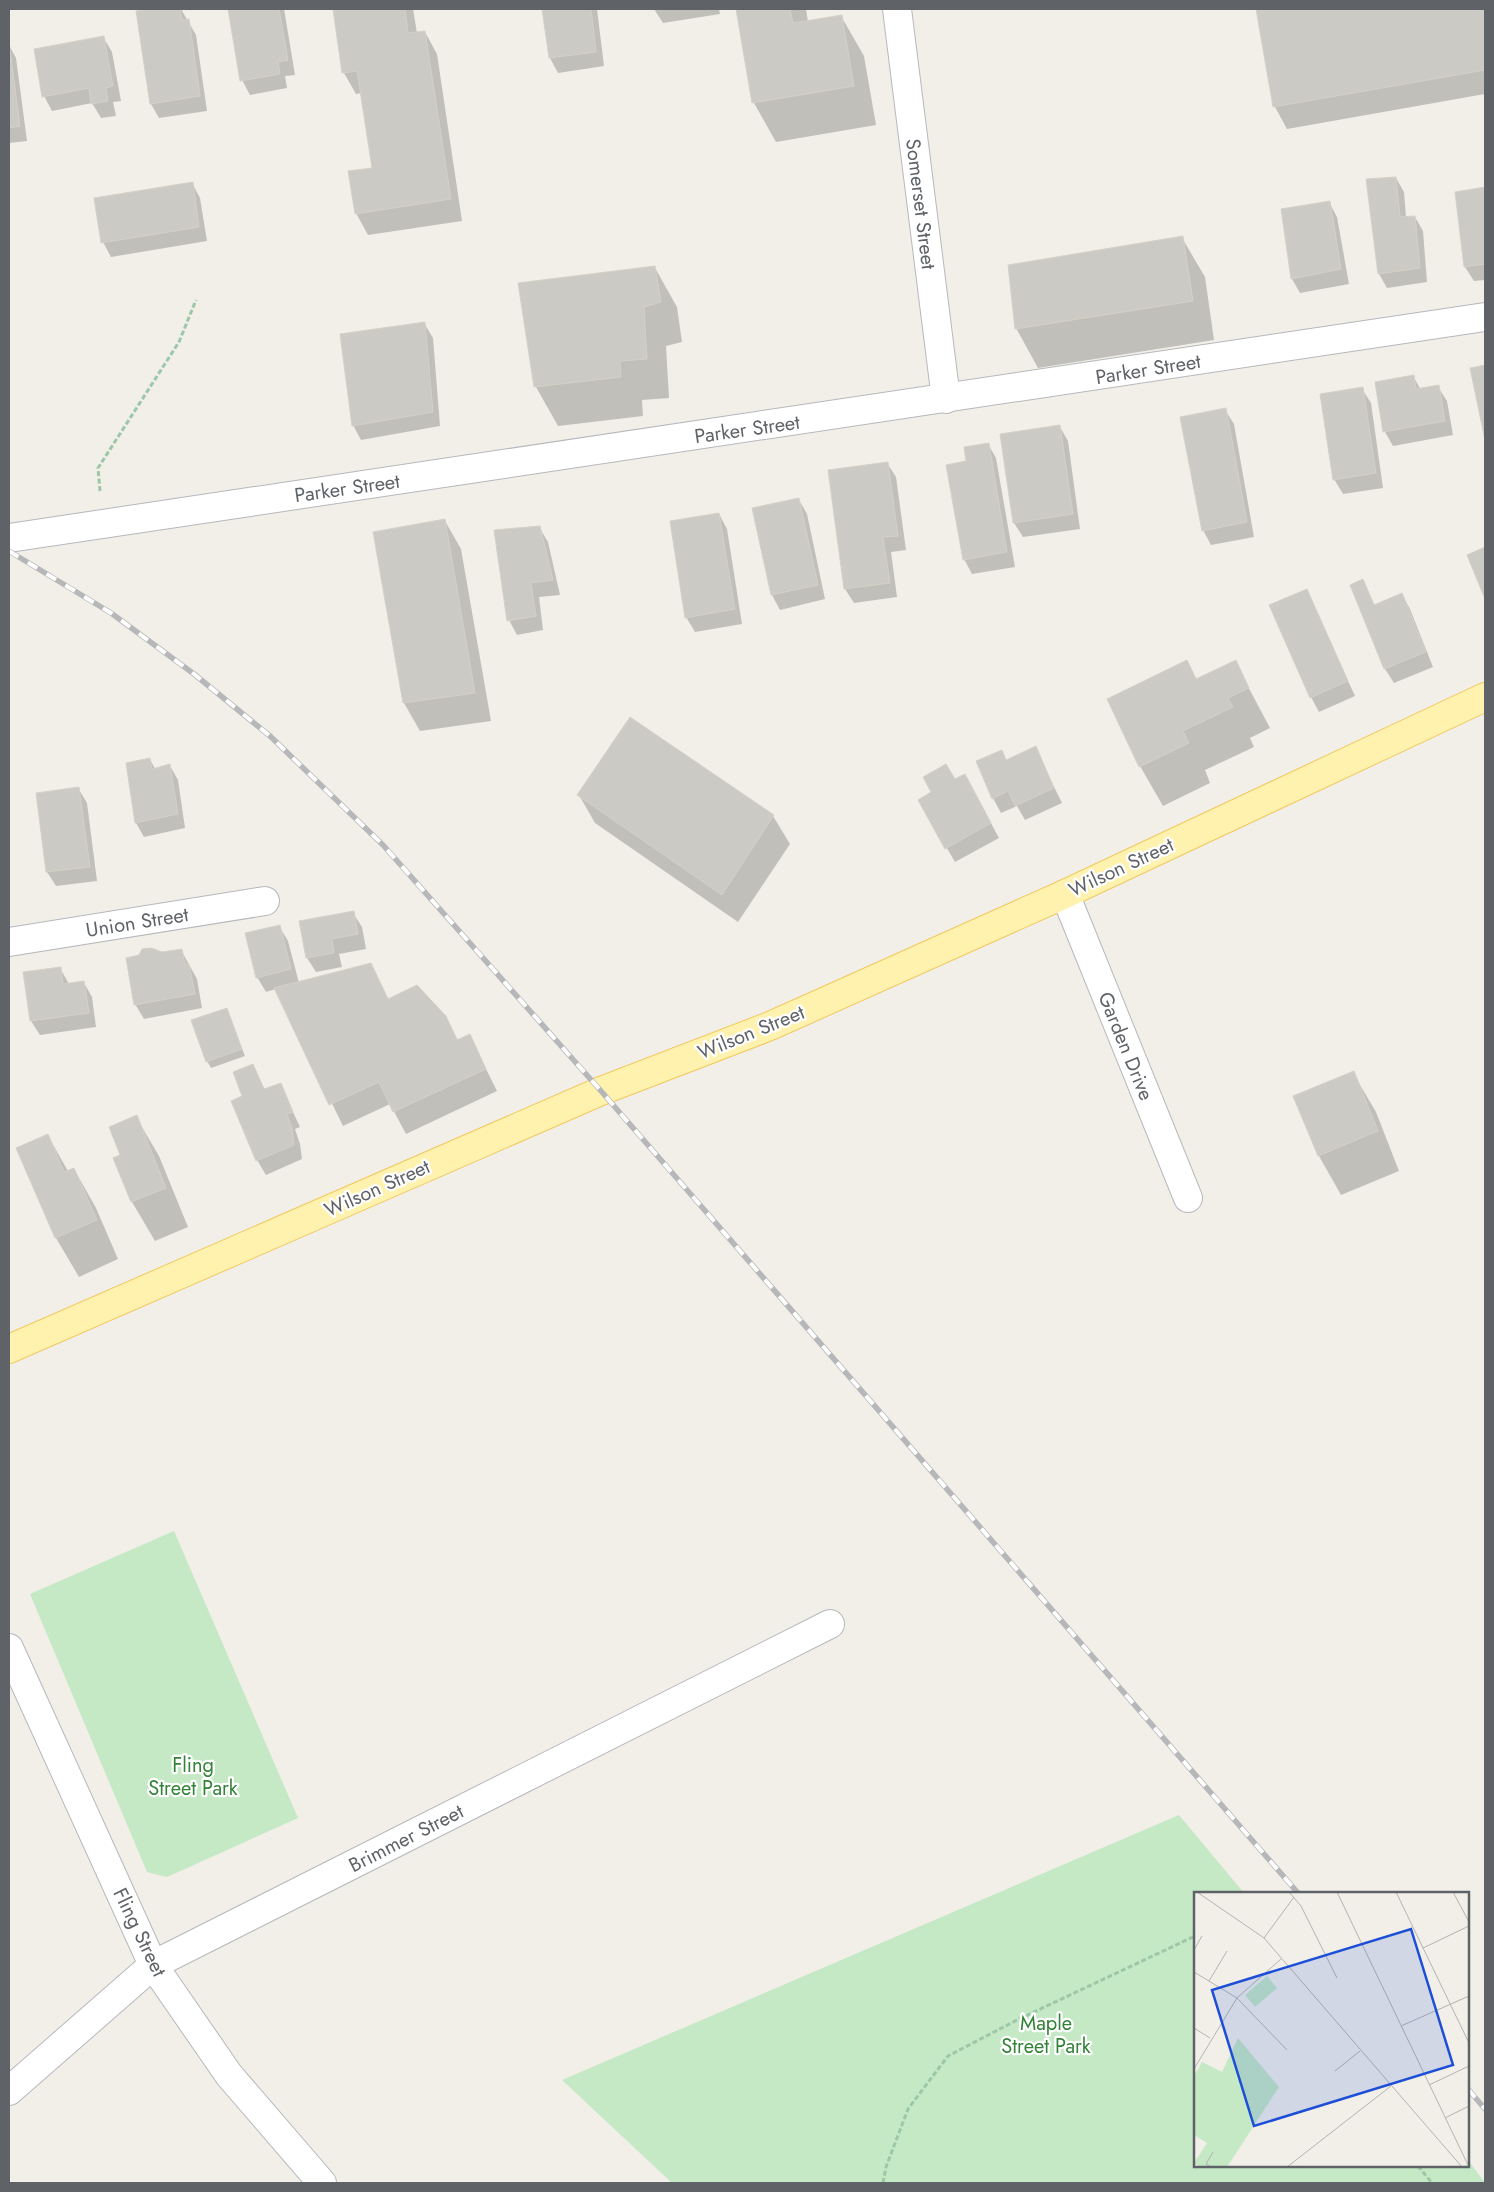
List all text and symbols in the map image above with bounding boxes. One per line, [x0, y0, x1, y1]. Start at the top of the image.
street label: Somerset Street [898, 137, 943, 271]
street label: Parker Street [1093, 347, 1203, 392]
street label: Parker Street [692, 408, 802, 451]
street label: Parker Street [292, 467, 402, 510]
street label: Wilson Street [1064, 830, 1179, 904]
street label: Union Street [84, 900, 191, 945]
street label: Garden Drive [1091, 988, 1160, 1105]
street label: Wilson Street [693, 998, 809, 1067]
street label: Wilson Street [320, 1152, 435, 1225]
park label: Fling Street Park [148, 1751, 238, 1803]
street label: Brimmer Street [344, 1797, 469, 1880]
street label: Fling Street [106, 1883, 174, 1982]
inset map [1194, 1892, 1469, 2167]
park label: Maple Street Park [1001, 2009, 1091, 2061]

